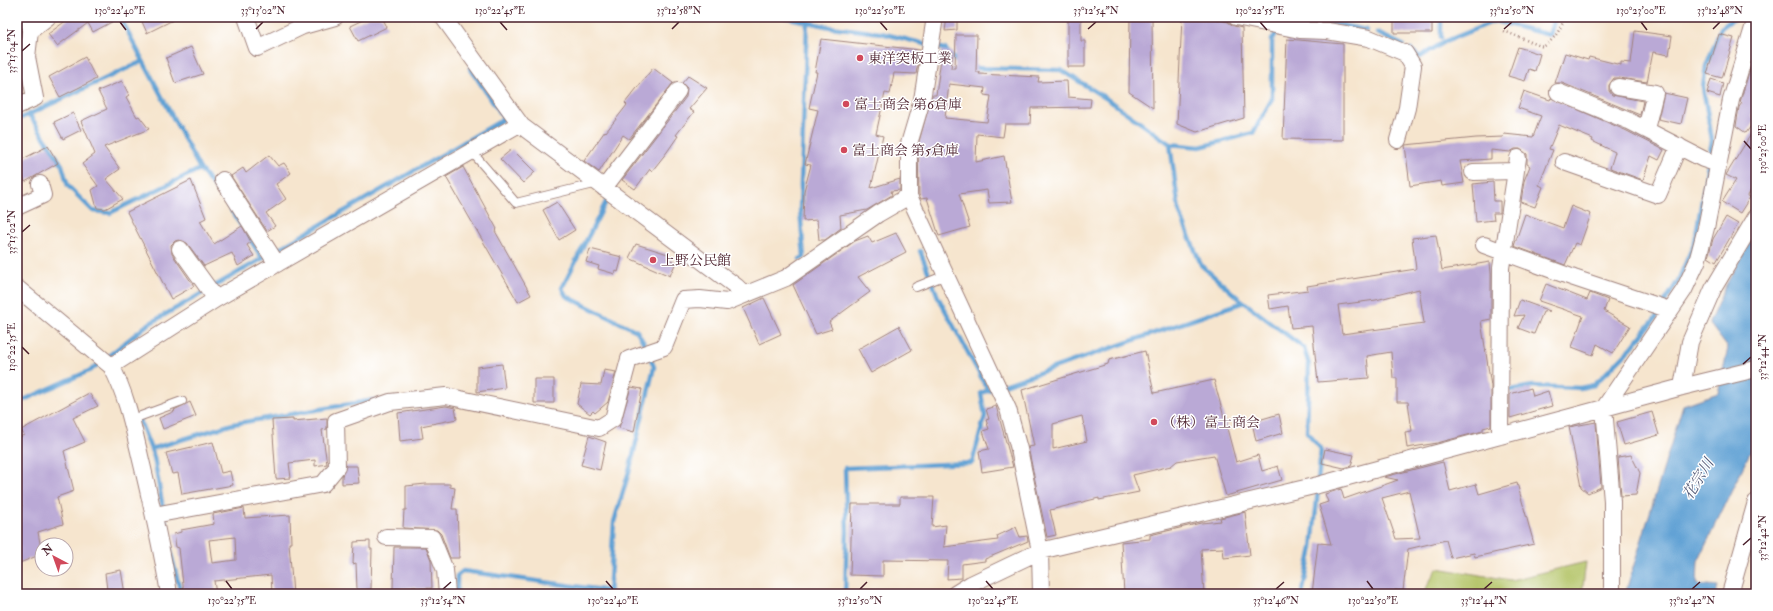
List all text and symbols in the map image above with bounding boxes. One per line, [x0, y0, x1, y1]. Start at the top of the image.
text: 130°22'40"E [95, 5, 145, 17]
text: 33°13'02"N [241, 5, 285, 17]
text: 130°22'45"E [475, 5, 525, 17]
text: 33°12'58"N [657, 5, 701, 17]
text: 130°22'50"E [855, 5, 905, 17]
text: 33°12'54"N [1073, 5, 1119, 17]
text: 130°22'55"E [1235, 5, 1285, 17]
text: 33°12'50"N [1489, 5, 1535, 17]
text: 130°23'00"E [1616, 5, 1666, 17]
text: 33°12'48"N [1697, 5, 1743, 17]
text: 33°13'04"N [6, 28, 18, 73]
place label: 東洋突板工業 [868, 50, 952, 67]
marker: 東洋突板工業 [855, 53, 865, 63]
place label: 富士商会 第6倉庫 [854, 96, 962, 113]
marker: 富士商会 第6倉庫 [841, 99, 851, 109]
text: 130°23'00"E [1757, 124, 1769, 174]
place label: 富士商会 第5倉庫 [852, 142, 959, 159]
marker: 富士商会 第5倉庫 [839, 145, 849, 155]
text: 33°13'02"N [6, 210, 18, 254]
place label: 上野公民館 [661, 252, 731, 269]
marker: 上野公民館 [648, 255, 658, 265]
text: 130°22'35"E [6, 323, 18, 371]
text: 33°12'44"N [1757, 334, 1769, 380]
place label: （株）富士商会 [1162, 414, 1260, 431]
marker: （株）富士商会 [1149, 417, 1159, 427]
water label: 花宗川 [1679, 453, 1719, 503]
text: 33°12'42"N [1757, 515, 1769, 561]
north arrow [34, 537, 74, 577]
text: N [39, 541, 57, 559]
text: 130°22'35"E [208, 595, 256, 607]
text: 33°12'54"N [420, 595, 466, 607]
text: 130°22'40"E [588, 595, 638, 607]
text: 33°12'50"N [837, 595, 883, 607]
text: 130°22'45"E [968, 595, 1018, 607]
text: 33°12'46"N [1253, 595, 1299, 607]
text: 130°22'50"E [1348, 595, 1398, 607]
text: 33°12'44"N [1461, 595, 1507, 607]
text: 33°12'42"N [1669, 595, 1715, 607]

